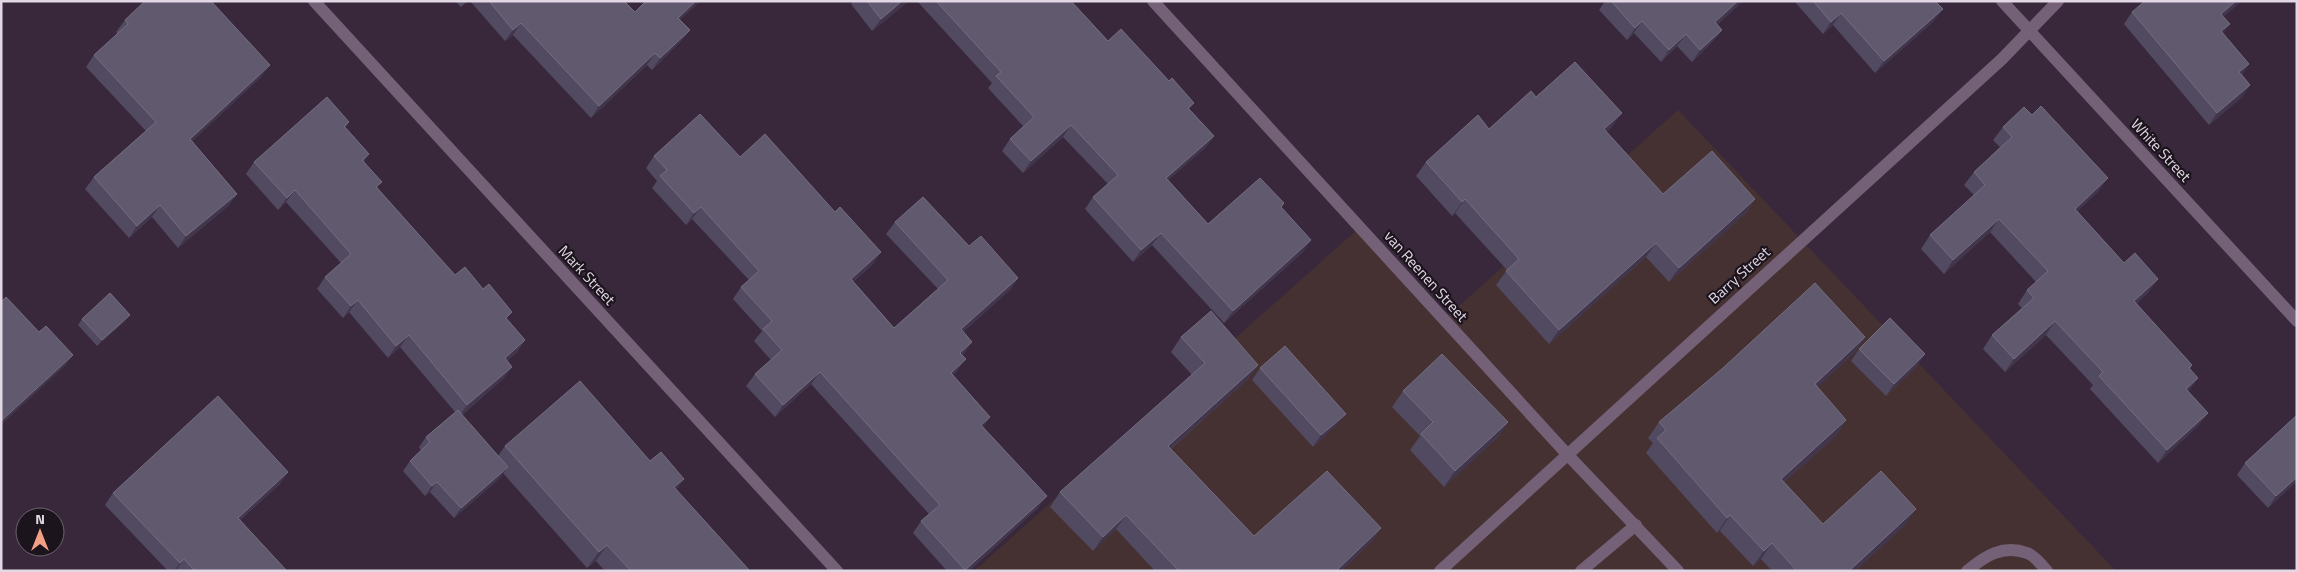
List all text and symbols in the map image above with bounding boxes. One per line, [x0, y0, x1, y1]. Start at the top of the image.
street label: White Street [2125, 113, 2197, 187]
street label: van Reenen Street [1379, 225, 1474, 327]
street label: Mark Street [553, 240, 621, 311]
street label: Barry Street [1703, 240, 1776, 309]
north arrow [15, 507, 65, 557]
text: N [35, 508, 45, 529]

